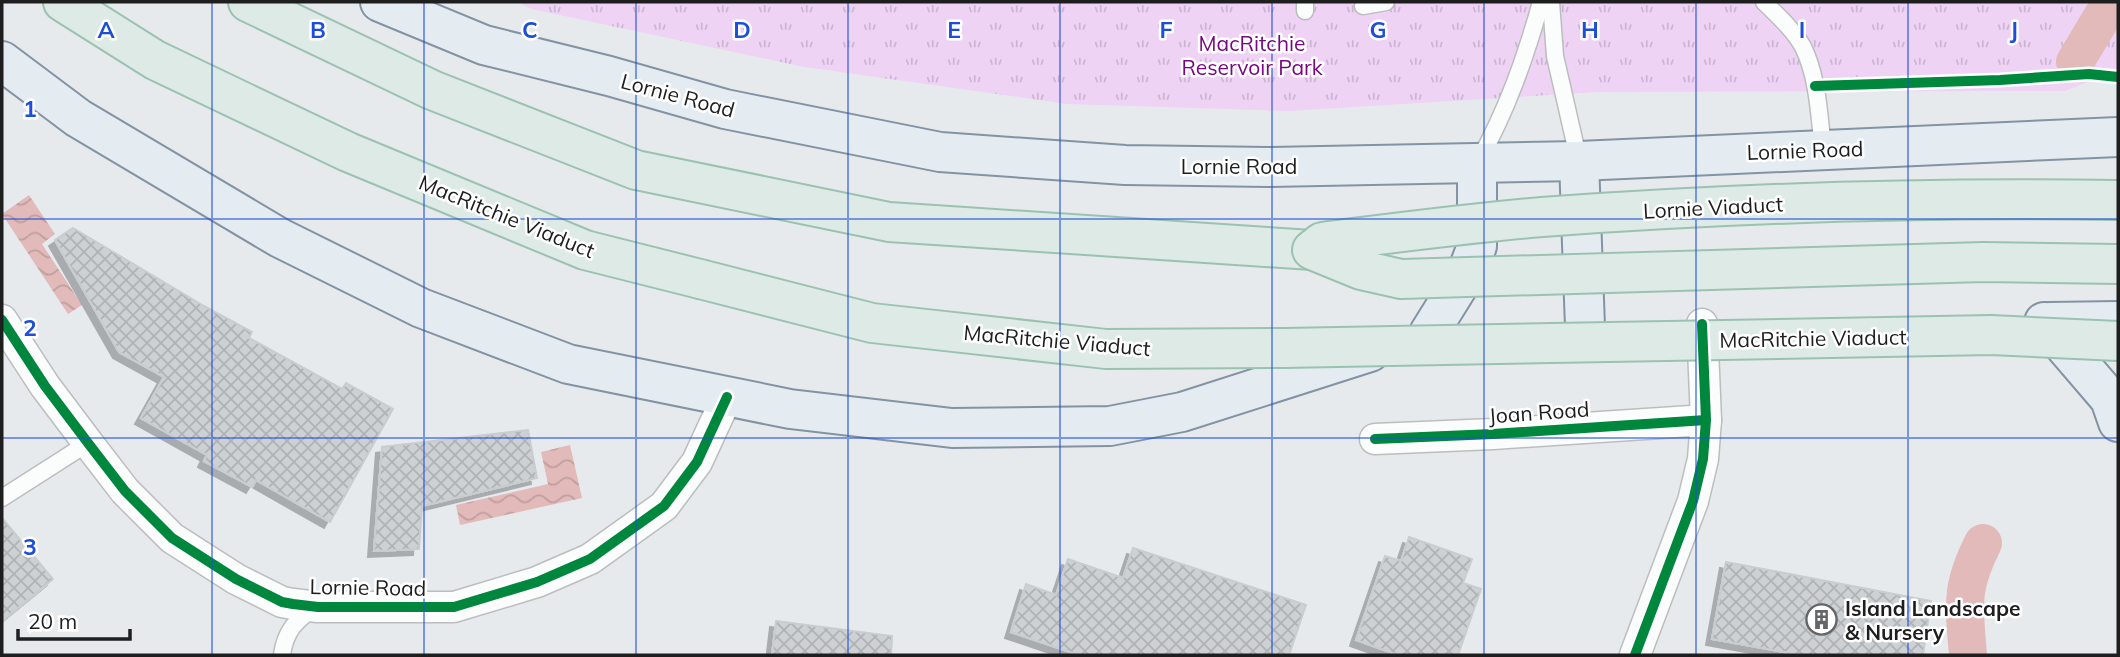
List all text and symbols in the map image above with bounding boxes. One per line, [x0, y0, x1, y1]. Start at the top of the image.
text: A [97, 15, 115, 44]
text: B [310, 15, 326, 44]
text: C [522, 15, 538, 44]
text: D [733, 15, 751, 44]
text: E [947, 15, 961, 44]
text: F [1159, 15, 1173, 44]
text: G [1369, 15, 1387, 44]
text: H [1581, 15, 1599, 44]
text: I [1799, 15, 1805, 44]
text: J [2010, 15, 2018, 44]
park label: MacRitchie Reservoir Park [1181, 30, 1323, 80]
street label: Lornie Road [618, 67, 738, 123]
text: 1 [23, 94, 37, 123]
street label: Lornie Road [1746, 135, 1864, 165]
street label: Lornie Road [1181, 153, 1297, 179]
street label: MacRitchie Viaduct [415, 169, 599, 263]
street label: Lornie Viaduct [1642, 190, 1784, 224]
text: 2 [23, 313, 37, 342]
street label: MacRitchie Viaduct [963, 319, 1151, 361]
street label: MacRitchie Viaduct [1719, 323, 1907, 353]
street label: Joan Road [1488, 396, 1590, 428]
text: 3 [23, 532, 37, 561]
street label: Lornie Road [309, 573, 427, 601]
place label: Island Landscape & Nursery [1845, 595, 2020, 645]
scale bar [18, 598, 130, 642]
building icon: Island Landscape & Nursery [1805, 603, 1839, 637]
text: 20 m [28, 608, 77, 634]

